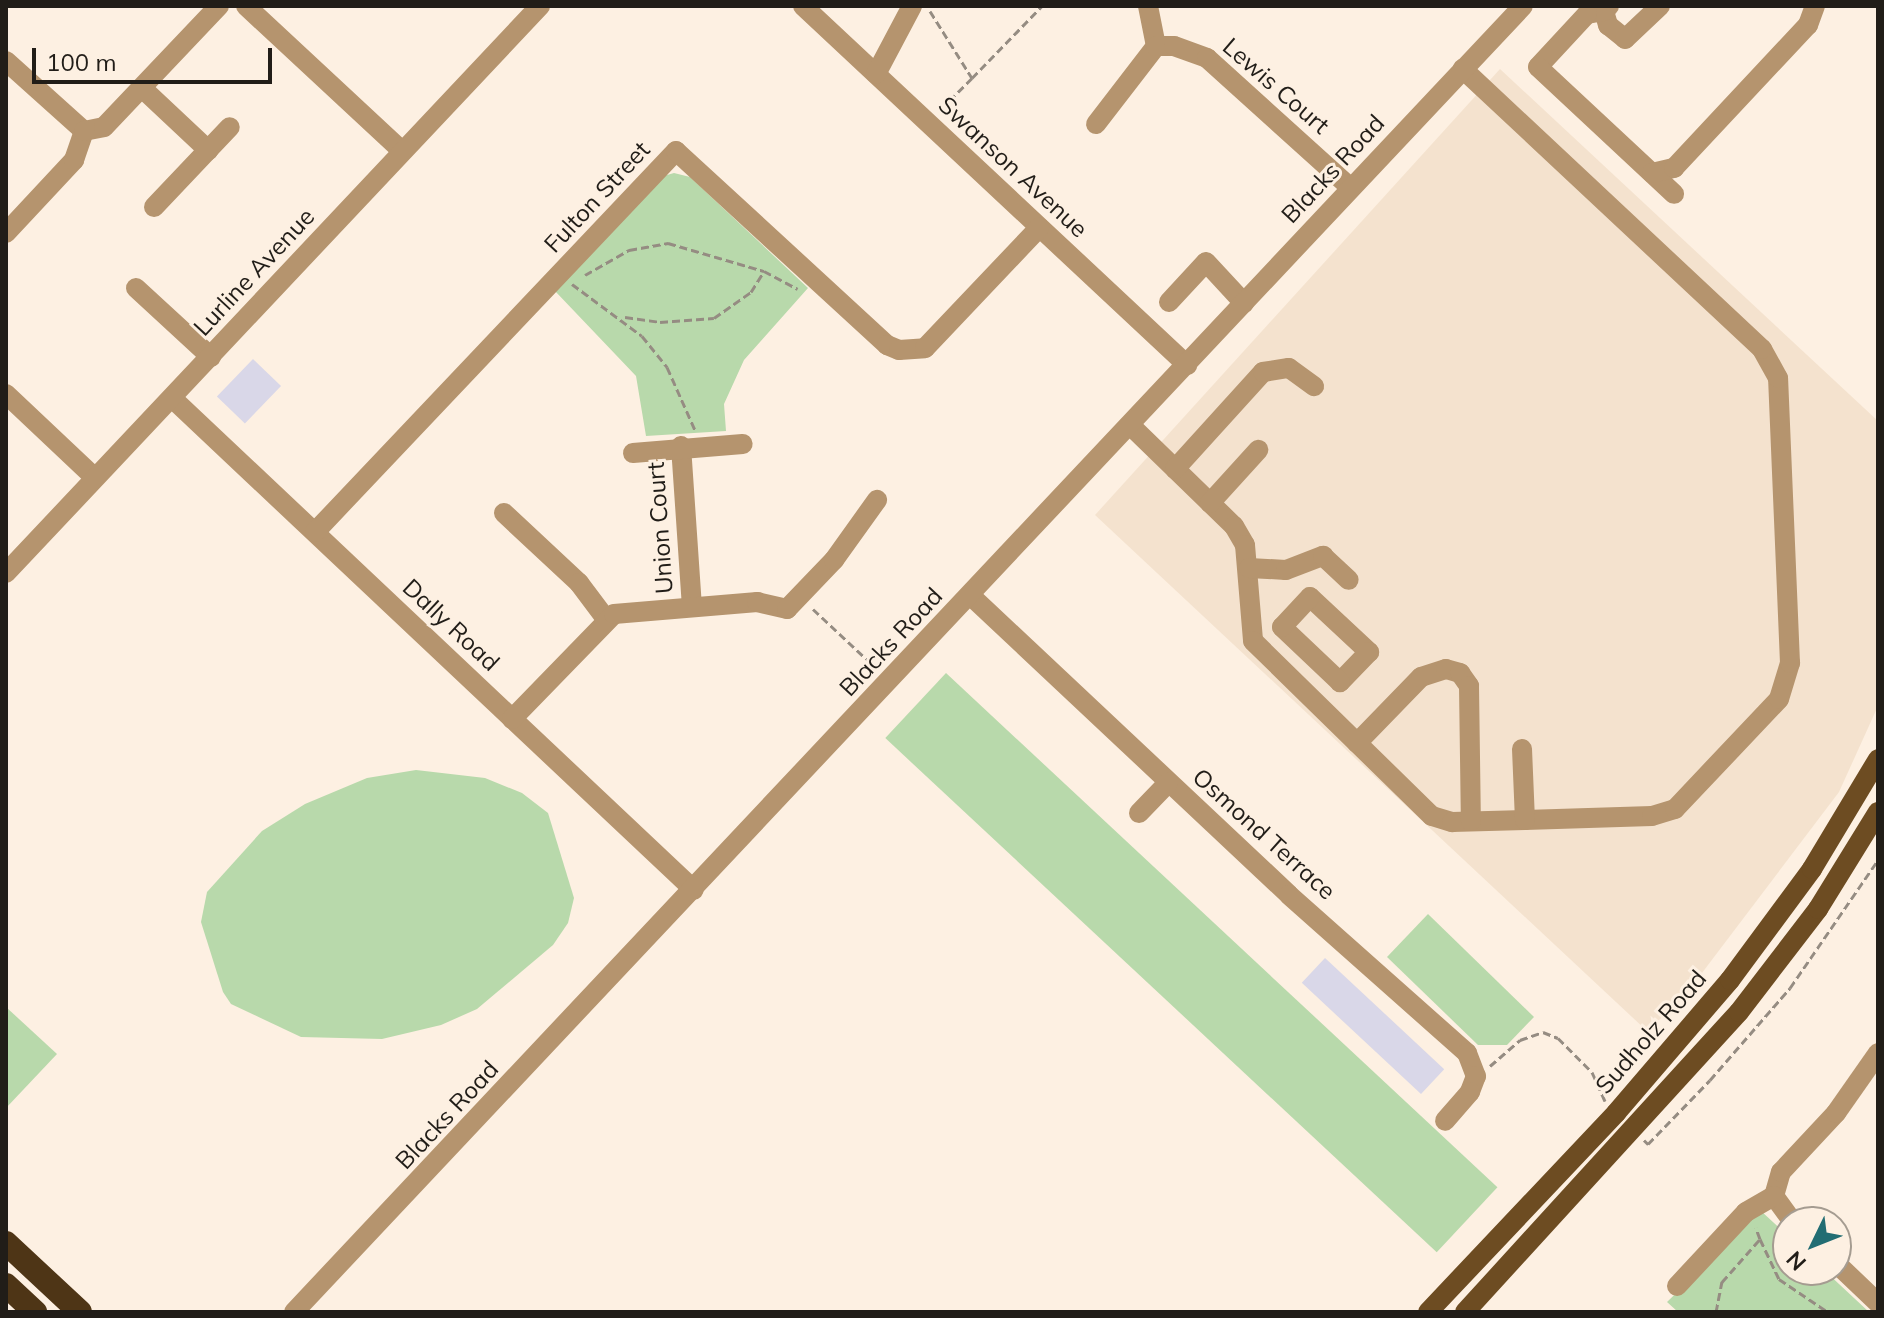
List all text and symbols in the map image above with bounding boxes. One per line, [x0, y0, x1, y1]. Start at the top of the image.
scale bar [36, 32, 276, 82]
street label: Lewis Court [1217, 32, 1335, 140]
text: 100 m [46, 47, 117, 77]
street label: Swanson Avenue [932, 91, 1094, 243]
street label: Blacks Road [1276, 109, 1390, 229]
street label: Fulton Street [538, 135, 656, 259]
street label: Lurline Avenue [188, 202, 320, 342]
street label: Union Court [641, 461, 679, 595]
street label: Dally Road [397, 573, 505, 677]
street label: Blacks Road [834, 582, 948, 702]
street label: Osmond Terrace [1187, 762, 1341, 906]
street label: Sudholz Road [1590, 964, 1712, 1100]
street label: Blacks Road [390, 1055, 504, 1175]
north arrow [1772, 1206, 1852, 1286]
text: N [1780, 1245, 1812, 1277]

